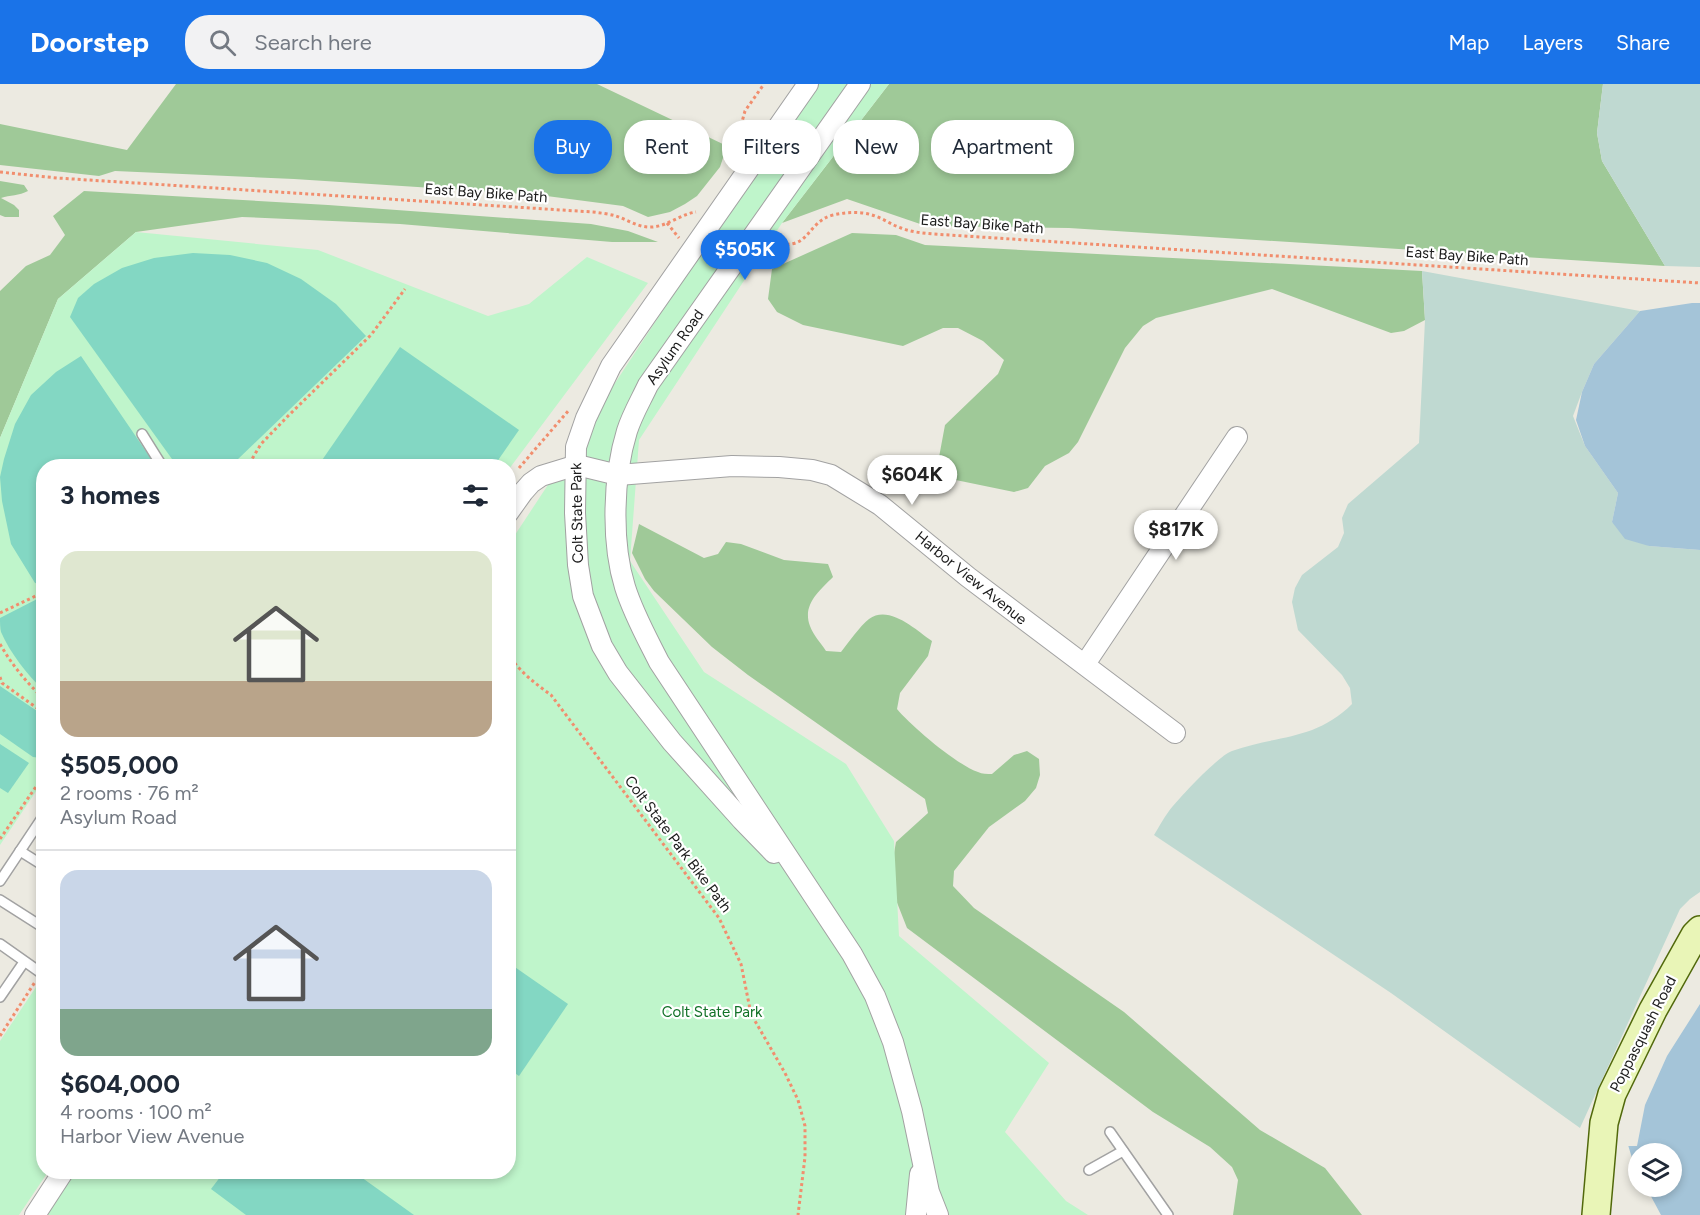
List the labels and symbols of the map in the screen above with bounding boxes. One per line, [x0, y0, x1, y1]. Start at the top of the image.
street label: East Bay Bike Path [424, 180, 548, 206]
street label: East Bay Bike Path [920, 211, 1044, 237]
pin: $505K [703, 230, 787, 281]
street label: East Bay Bike Path [1405, 243, 1529, 269]
street label: Asylum Road [642, 306, 708, 388]
pin: $604K [870, 455, 954, 506]
street label: Colt State Park [567, 462, 587, 564]
pin: $817K [1134, 510, 1218, 561]
street label: Harbor View Avenue [912, 527, 1030, 629]
street label: Colt State Park Bike Path [621, 772, 735, 916]
street label: Poppasquash Road [1606, 973, 1680, 1095]
park label: Colt State Park [662, 1003, 763, 1021]

